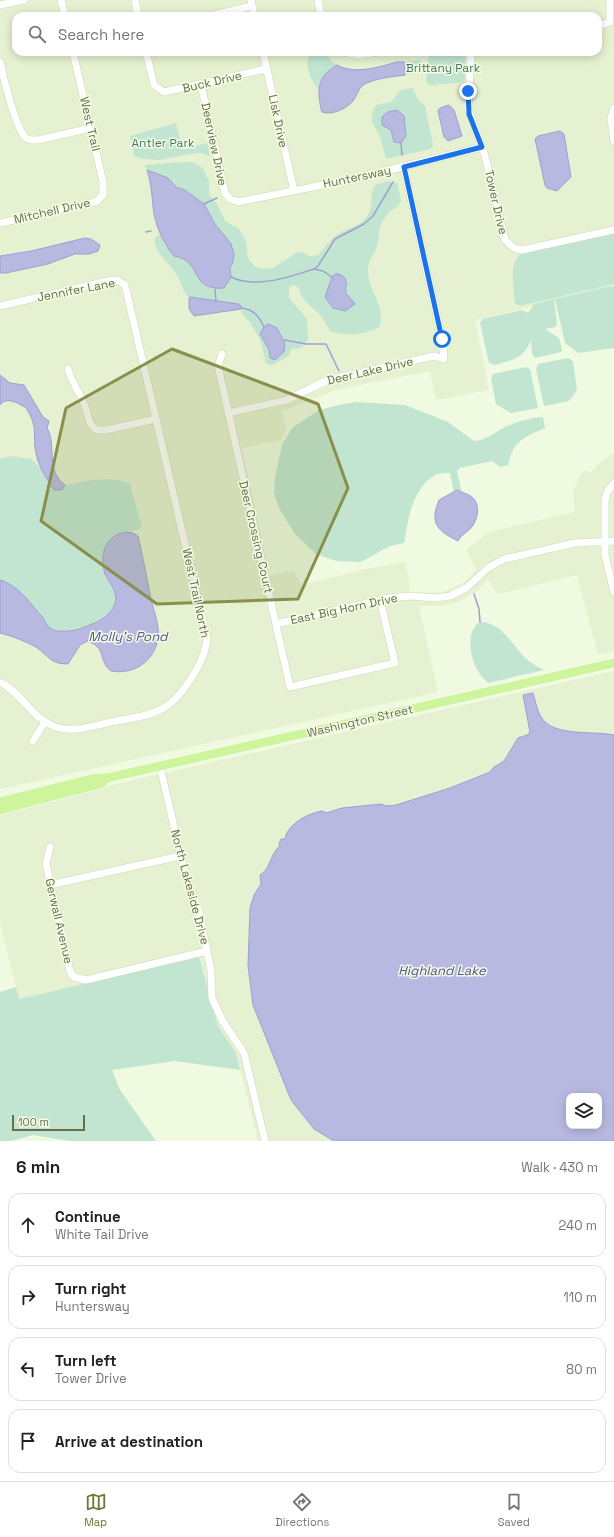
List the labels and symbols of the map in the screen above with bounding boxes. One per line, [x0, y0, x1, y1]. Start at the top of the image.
park label: Brittany Park [406, 60, 481, 76]
street label: Buck Drive [181, 67, 243, 97]
route end [459, 82, 477, 100]
street label: Lisk Drive [265, 93, 291, 149]
street label: West Trail [76, 95, 104, 153]
street label: Deerview Drive [197, 101, 231, 187]
park label: Antler Park [132, 135, 195, 151]
street label: Huntersway [322, 162, 392, 192]
street label: Tower Drive [481, 168, 511, 236]
street label: Mitchell Drive [12, 194, 92, 228]
street label: Jennifer Lane [36, 275, 116, 305]
route start [433, 330, 451, 348]
street label: Deer Lake Drive [325, 353, 415, 389]
street label: Deer Crossing Court [235, 479, 277, 595]
street label: West Trail North [179, 547, 213, 639]
street label: East Big Horn Drive [289, 590, 399, 628]
water label: Molly's Pond [89, 628, 169, 645]
street label: Washington Street [305, 701, 415, 741]
street label: North Lakeside Drive [167, 828, 213, 946]
street label: Gerwall Avenue [41, 877, 77, 965]
water label: Highland Lake [398, 962, 487, 979]
scale bar [12, 1113, 85, 1132]

